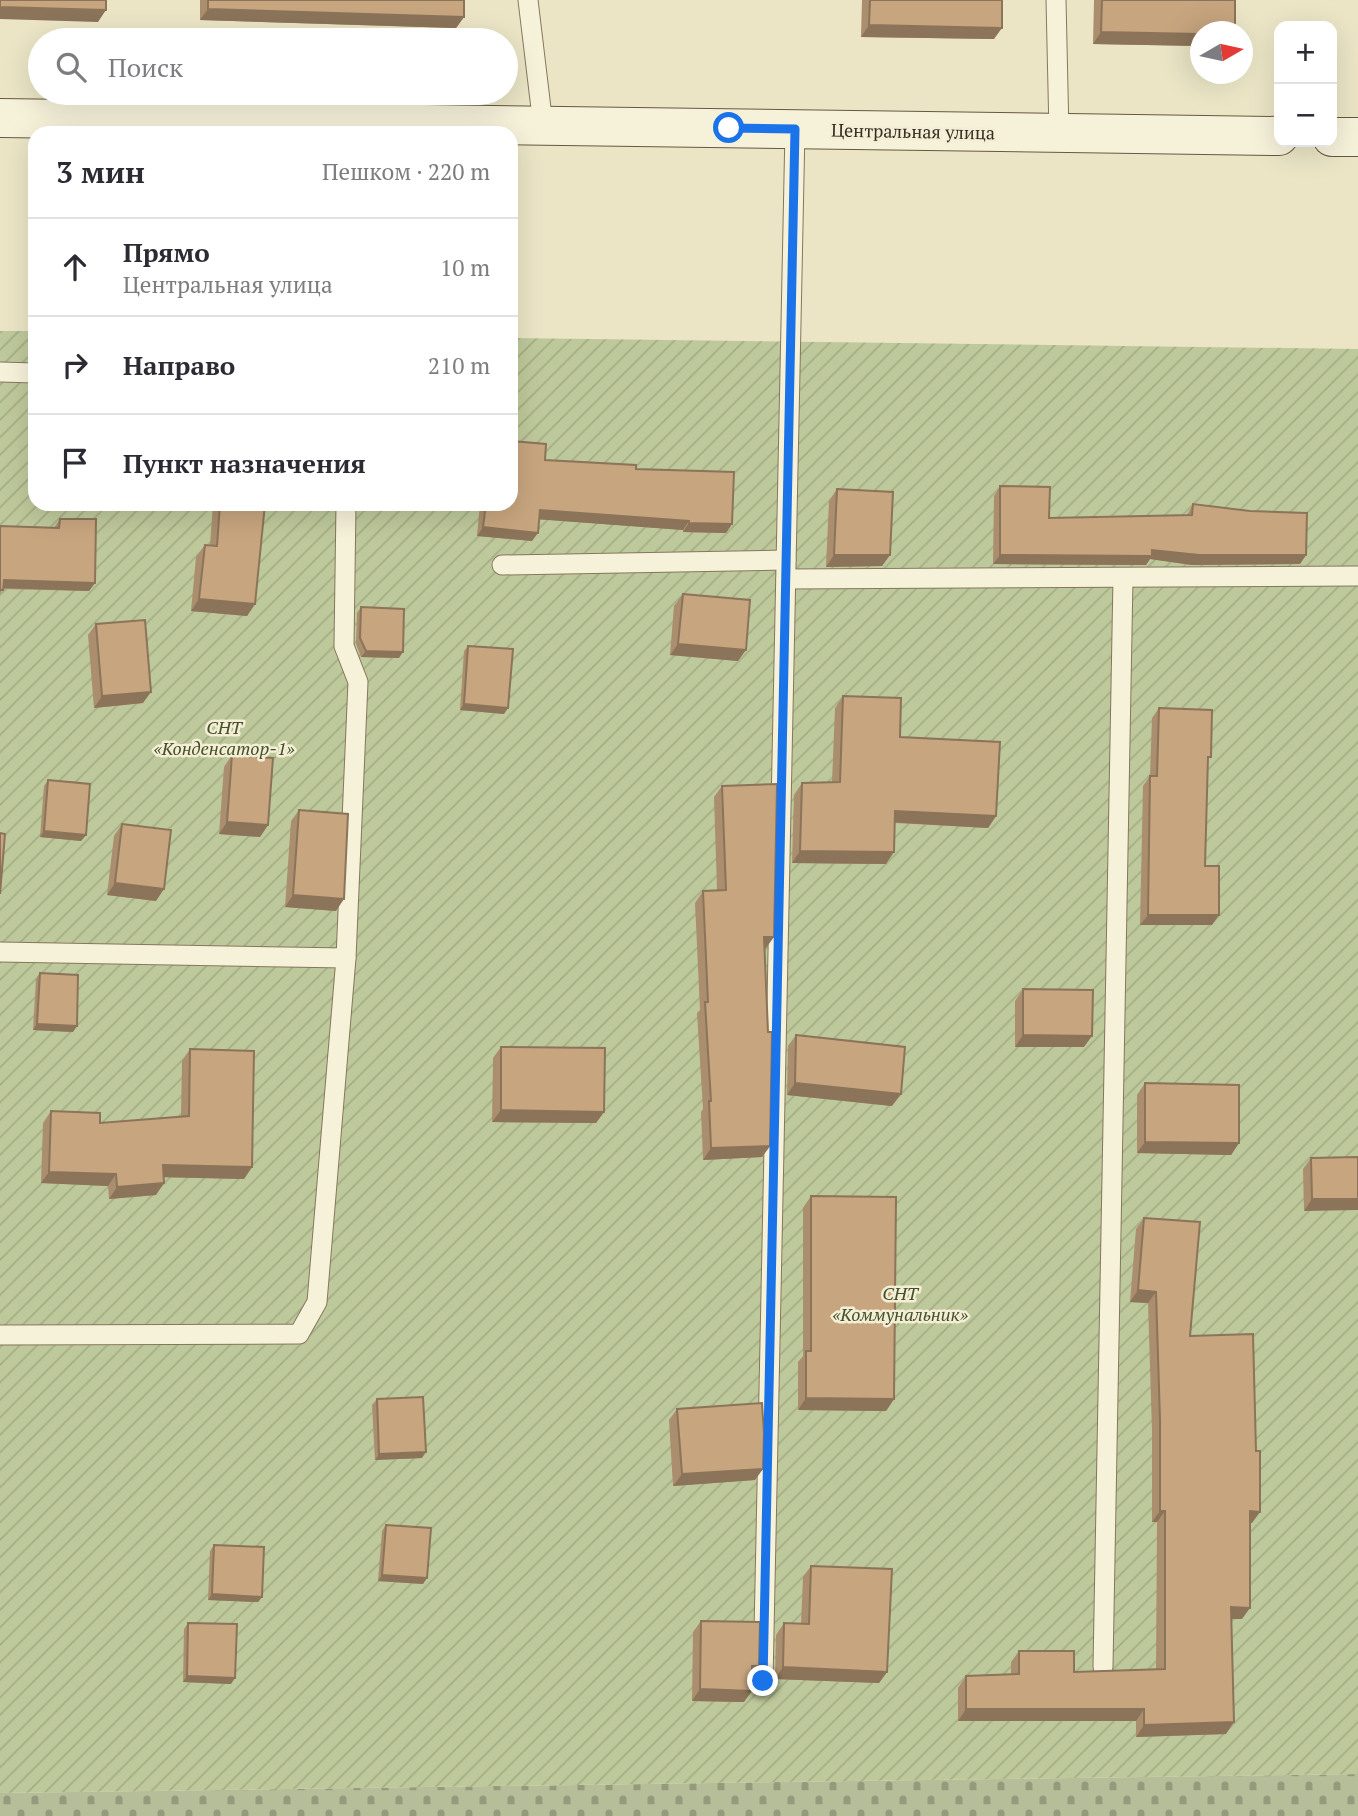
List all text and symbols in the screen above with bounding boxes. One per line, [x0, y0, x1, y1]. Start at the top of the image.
north arrow [1190, 21, 1253, 84]
map controls [1274, 21, 1337, 147]
button: + [1274, 21, 1337, 84]
search box [28, 28, 518, 105]
icon: search [52, 48, 90, 86]
text: Поиск [108, 50, 183, 84]
button: − [1274, 84, 1337, 147]
route start [713, 112, 744, 143]
street label: Центральная улица [831, 118, 995, 144]
text: 3 мин [56, 152, 145, 192]
text: Пешком · 220 m [322, 156, 490, 187]
text: Прямо [123, 235, 210, 269]
icon: ahead [56, 248, 94, 286]
text: 10 m [440, 252, 490, 283]
text: Центральная улица [123, 269, 333, 300]
icon: right [56, 346, 94, 384]
text: Направо [123, 348, 235, 382]
text: 210 m [428, 350, 490, 381]
icon: arrive [56, 444, 94, 482]
text: Пункт назначения [123, 446, 366, 480]
park label: СНТ «Конденсатор-1» [153, 715, 295, 760]
park label: СНТ «Коммунальник» [832, 1281, 969, 1326]
route end [747, 1665, 778, 1696]

